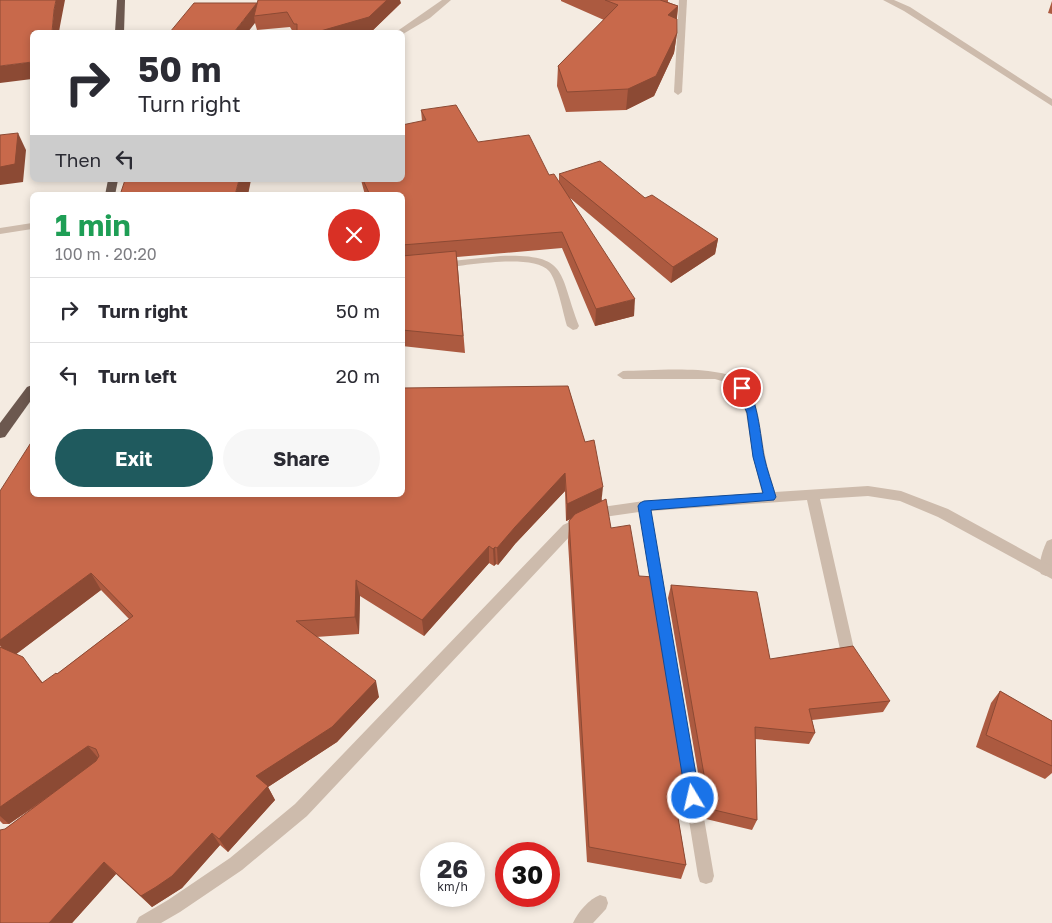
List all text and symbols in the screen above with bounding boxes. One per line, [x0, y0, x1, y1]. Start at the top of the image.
text: 50 m [138, 48, 221, 90]
icon: right [55, 50, 120, 115]
text: Turn right [138, 90, 241, 117]
icon: left [111, 145, 139, 173]
text: Then [55, 148, 101, 171]
text: 1 min [55, 207, 131, 243]
button: close [328, 209, 380, 261]
text: 100 m · 20:20 [55, 244, 157, 264]
icon: right [55, 296, 83, 324]
text: Turn right [98, 299, 188, 322]
text: 50 m [336, 299, 380, 322]
icon: left [55, 361, 83, 389]
text: Turn left [98, 364, 177, 387]
text: 20 m [336, 364, 380, 387]
pin [721, 367, 763, 409]
icon: arrive [728, 374, 756, 402]
button: Exit [55, 429, 213, 487]
button: Share [223, 429, 380, 487]
position arrow [666, 771, 718, 823]
speed limit sign: 30 [495, 842, 560, 907]
text: 26 [437, 853, 468, 884]
text: km/h [437, 879, 468, 894]

